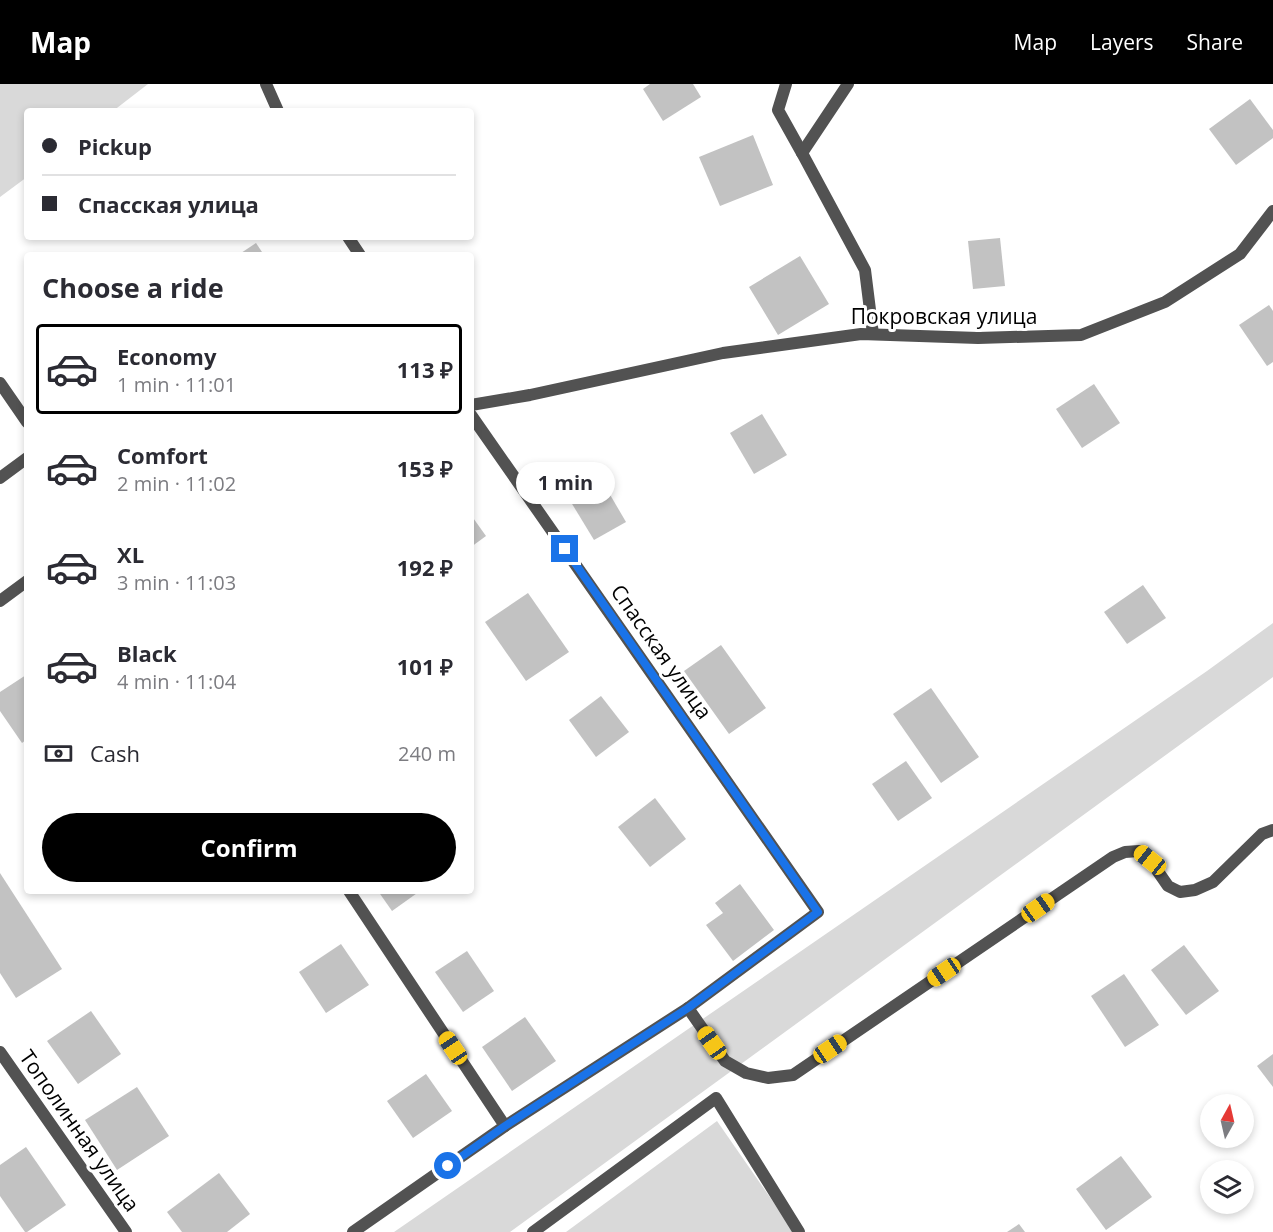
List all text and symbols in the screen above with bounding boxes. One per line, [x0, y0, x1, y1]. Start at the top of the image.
text: Map [30, 23, 91, 61]
text: Map [1014, 28, 1057, 56]
text: Layers [1090, 28, 1154, 56]
text: Share [1187, 28, 1243, 56]
text: Pickup [78, 131, 152, 161]
text: Спасская улица [78, 189, 259, 219]
text: Choose a ride [42, 269, 224, 306]
street label: Покровская улица [851, 302, 1037, 330]
text: Economy [117, 341, 216, 371]
icon: car [45, 342, 99, 396]
text: 113 ₽ [397, 354, 453, 384]
text: 1 min · 11:01 [117, 371, 236, 398]
text: Comfort [117, 440, 208, 470]
icon: car [45, 441, 99, 495]
text: 153 ₽ [397, 453, 453, 483]
callout: 1 min [516, 462, 614, 504]
text: 1 min [538, 469, 593, 496]
text: 2 min · 11:02 [117, 470, 236, 497]
route end [551, 535, 578, 562]
text: XL [117, 539, 144, 569]
icon: car [45, 540, 99, 594]
text: 192 ₽ [397, 552, 453, 582]
text: 3 min · 11:03 [117, 569, 236, 596]
street label: Спасская улица [605, 579, 719, 724]
text: Black [117, 638, 177, 668]
icon: car [45, 639, 99, 693]
text: 101 ₽ [397, 651, 453, 681]
text: 4 min · 11:04 [117, 668, 236, 695]
icon: cash [42, 737, 75, 770]
text: Cash [90, 738, 140, 768]
text: 240 m [398, 740, 456, 767]
button: Confirm [42, 813, 456, 882]
car [1130, 842, 1170, 878]
car [1018, 890, 1058, 926]
car [924, 954, 964, 990]
car [694, 1023, 730, 1063]
car [435, 1028, 471, 1068]
car [810, 1031, 850, 1067]
street label: Тополинная улица [13, 1044, 146, 1217]
north arrow [1200, 1094, 1254, 1148]
map controls [1200, 1094, 1254, 1214]
route start [434, 1152, 461, 1179]
button: layers [1200, 1160, 1254, 1214]

